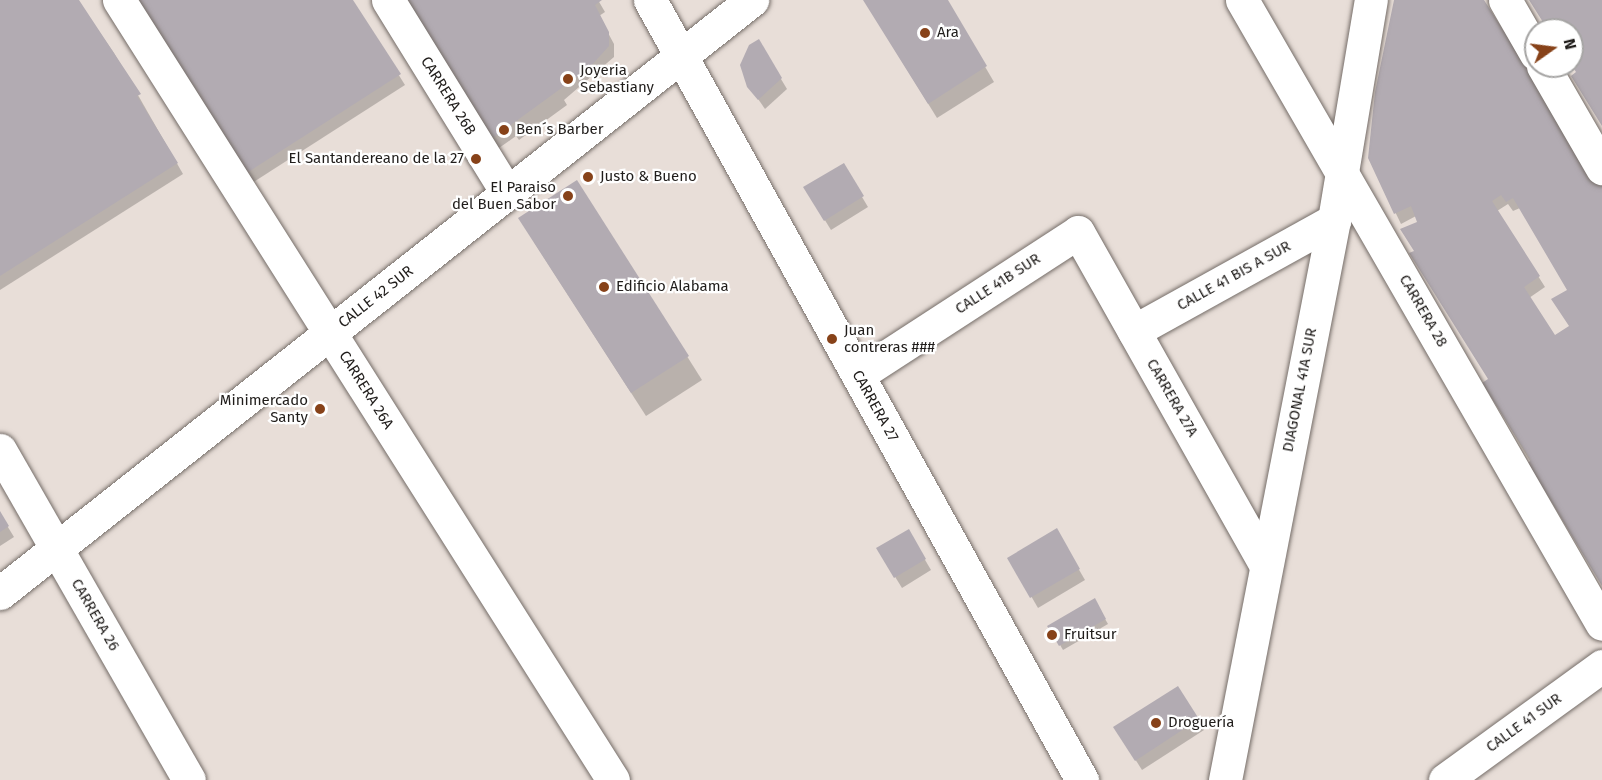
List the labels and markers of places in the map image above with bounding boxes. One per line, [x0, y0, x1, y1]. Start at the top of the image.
place label: Ara [937, 24, 959, 42]
marker: Ara [918, 26, 932, 40]
place label: Joyeria Sebastiany [580, 61, 654, 96]
marker: Joyeria Sebastiany [561, 72, 575, 86]
place label: Ben´s Barber [516, 121, 604, 139]
marker: Ben´s Barber [497, 123, 511, 137]
place label: El Santandereano de la 27 [289, 150, 464, 168]
marker: El Santandereano de la 27 [469, 152, 483, 166]
place label: Justo & Bueno [600, 168, 697, 186]
marker: Justo & Bueno [581, 170, 595, 184]
place label: El Paraiso del Buen Sabor [452, 178, 556, 213]
marker: El Paraiso del Buen Sabor [561, 189, 575, 203]
place label: Edificio Alabama [616, 278, 729, 296]
marker: Edificio Alabama [597, 280, 611, 294]
place label: Juan contreras ### [844, 321, 935, 356]
marker: Juan contreras ### [825, 332, 839, 346]
place label: Minimercado Santy [220, 391, 308, 426]
marker: Minimercado Santy [313, 402, 327, 416]
place label: Fruitsur [1064, 626, 1117, 644]
marker: Fruitsur [1045, 628, 1059, 642]
place label: Droguería [1168, 714, 1234, 732]
marker: Droguería [1149, 716, 1163, 730]

